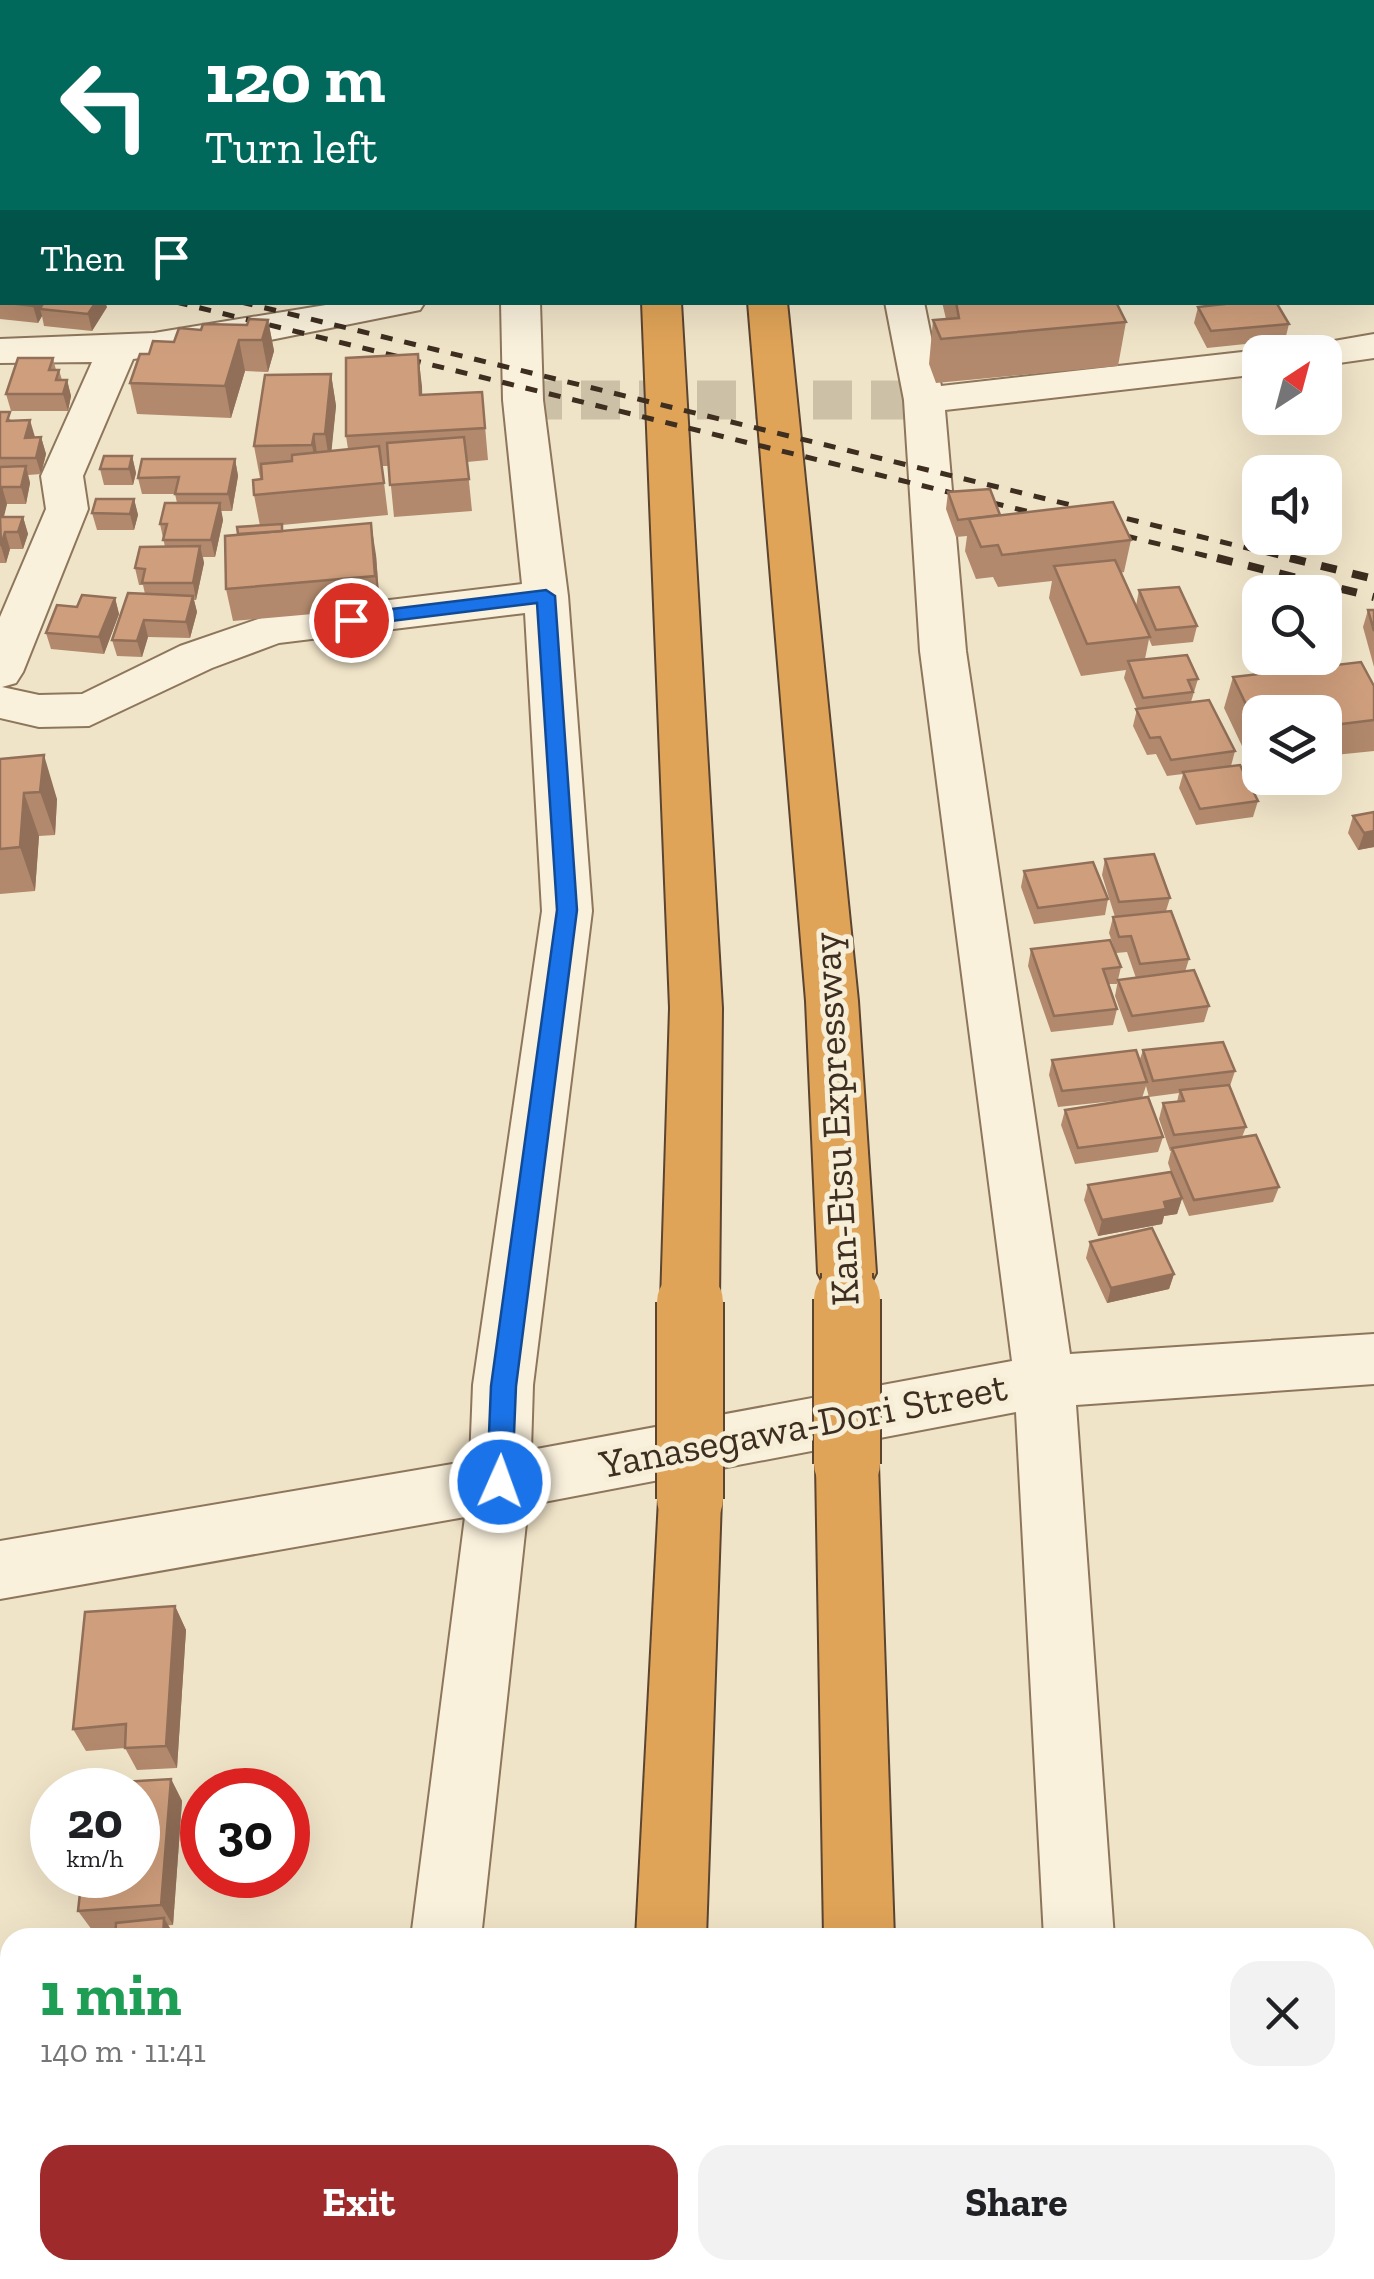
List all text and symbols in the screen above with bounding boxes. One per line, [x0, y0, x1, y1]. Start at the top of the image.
text: 120 m [205, 36, 386, 120]
icon: left [40, 40, 170, 170]
text: Turn left [205, 121, 377, 175]
icon: arrive [144, 230, 199, 285]
text: Then [40, 235, 124, 281]
north arrow [1242, 335, 1342, 435]
map controls [1242, 335, 1342, 795]
button: sound [1242, 455, 1342, 555]
button: search [1242, 575, 1342, 675]
pin [309, 578, 394, 663]
icon: arrive [324, 593, 379, 648]
button: layers [1242, 695, 1342, 795]
street label: Kan-Etsu Expressway [801, 930, 869, 1307]
street label: Yanasegawa-Dori Street [594, 1362, 1011, 1488]
position arrow [448, 1430, 552, 1534]
speed limit sign: 30 [180, 1768, 310, 1898]
text: 20 [67, 1791, 123, 1851]
text: km/h [66, 1843, 124, 1873]
text: 1 min [40, 1958, 182, 2030]
button: close [1230, 1961, 1335, 2066]
text: 140 m · 11:41 [40, 2032, 206, 2070]
button: Exit [40, 2145, 678, 2260]
button: Share [698, 2145, 1335, 2260]

